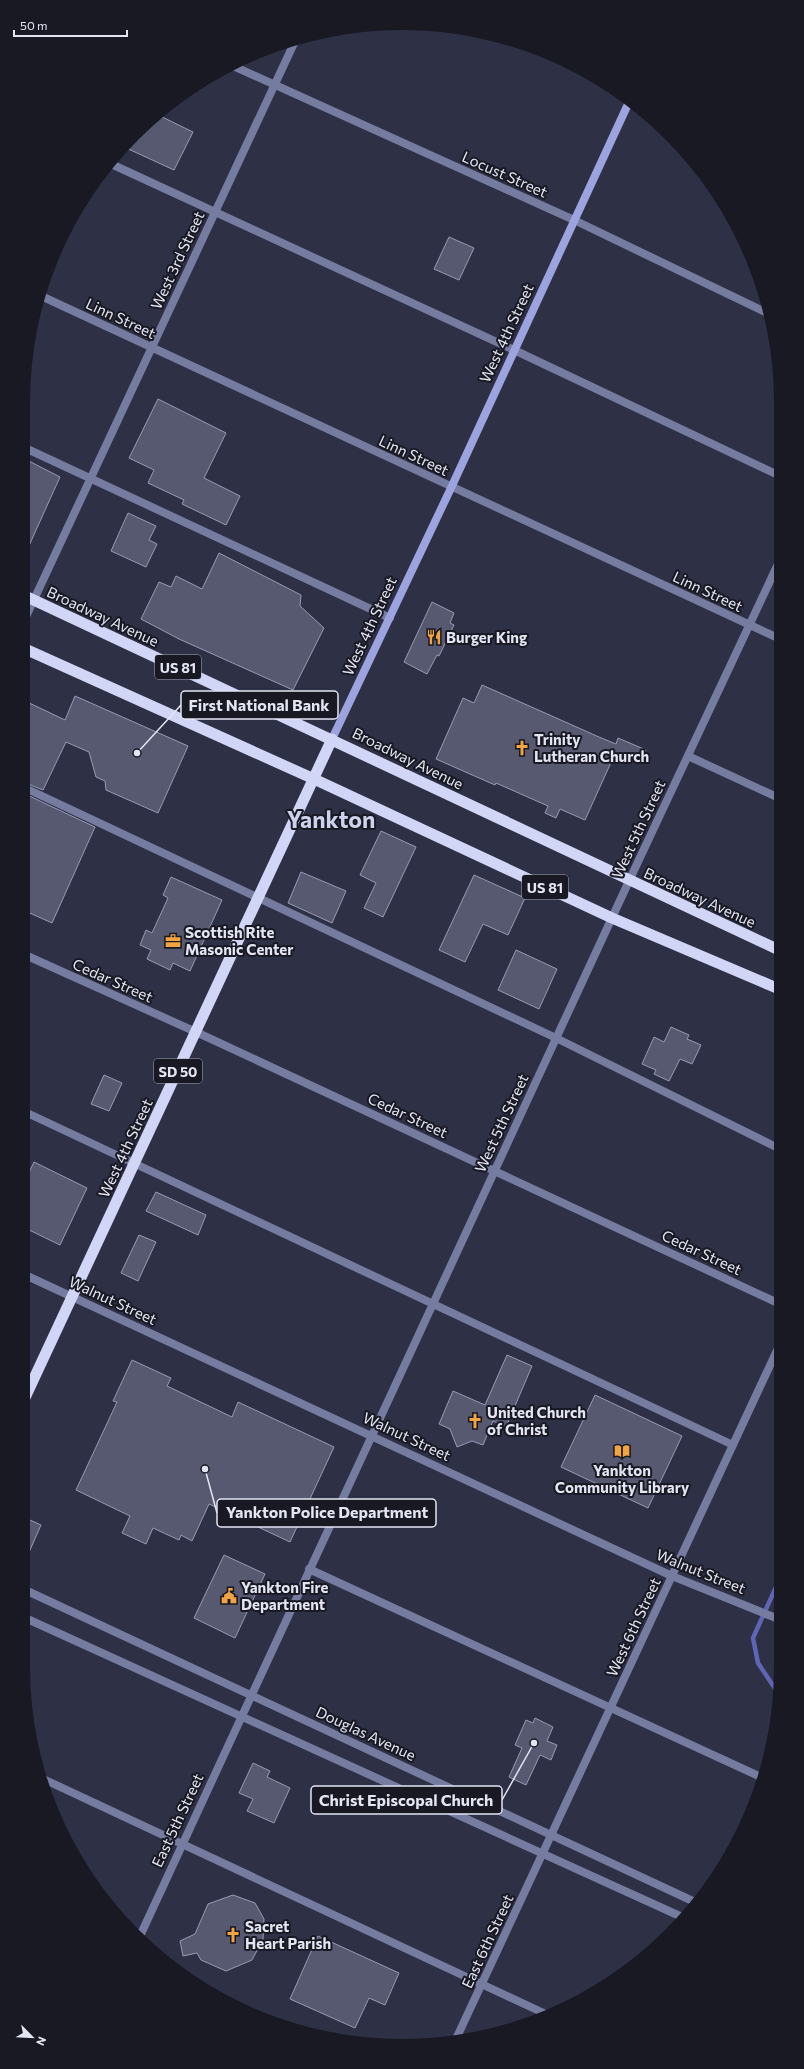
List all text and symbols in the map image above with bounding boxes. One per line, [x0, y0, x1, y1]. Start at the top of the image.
scale bar [14, 12, 127, 38]
text: 50 m [20, 18, 48, 32]
street label: Locust Street [460, 147, 550, 201]
street label: West 3rd Street [146, 208, 208, 312]
street label: West 4th Street [475, 281, 537, 385]
street label: Linn Street [83, 294, 159, 342]
street label: Linn Street [376, 431, 452, 479]
street label: Linn Street [670, 567, 746, 615]
street label: West 4th Street [338, 574, 400, 678]
street label: Broadway Avenue [44, 582, 162, 650]
restaurant icon: Burger King [425, 628, 443, 646]
place label: Burger King [446, 628, 527, 646]
road number: US 81 [155, 655, 201, 679]
callout: First National Bank [181, 691, 338, 719]
text: First National Bank [188, 695, 330, 714]
street label: Broadway Avenue [350, 723, 466, 793]
place label: Trinity Lutheran Church [534, 730, 649, 765]
church icon: Trinity Lutheran Church [513, 739, 531, 757]
street label: West 5th Street [607, 777, 669, 881]
district label: Yankton [287, 805, 375, 833]
street label: Broadway Avenue [641, 863, 759, 931]
road number: US 81 [522, 875, 568, 899]
place label: Scottish Rite Masonic Center [185, 923, 293, 958]
office icon: Scottish Rite Masonic Center [164, 932, 182, 950]
street label: Cedar Street [70, 954, 156, 1006]
road number: SD 50 [154, 1059, 202, 1083]
street label: West 5th Street [470, 1071, 532, 1175]
street label: Cedar Street [365, 1089, 451, 1141]
street label: West 4th Street [94, 1096, 156, 1200]
street label: Cedar Street [659, 1226, 745, 1278]
street label: Walnut Street [66, 1272, 160, 1328]
place label: United Church of Christ [487, 1403, 586, 1438]
street label: Walnut Street [360, 1408, 454, 1464]
church icon: United Church of Christ [466, 1412, 484, 1430]
library icon: Yankton Community Library [613, 1442, 631, 1460]
place label: Yankton Community Library [555, 1461, 690, 1496]
callout: Yankton Police Department [217, 1499, 436, 1527]
text: Yankton Police Department [226, 1502, 428, 1521]
street label: Walnut Street [654, 1545, 748, 1597]
street label: West 6th Street [602, 1575, 664, 1679]
place label: Yankton Fire Department [241, 1578, 329, 1613]
public building icon: Yankton Fire Department [220, 1587, 238, 1605]
street label: Douglas Avenue [313, 1702, 419, 1764]
street label: East 5th Street [147, 1770, 207, 1870]
callout: Christ Episcopal Church [311, 1786, 502, 1814]
text: Christ Episcopal Church [319, 1790, 493, 1809]
street label: East 6th Street [457, 1891, 517, 1991]
place label: Sacret Heart Parish [245, 1917, 331, 1952]
church icon: Sacret Heart Parish [224, 1926, 242, 1944]
north arrow [12, 2017, 52, 2057]
text: N [34, 2035, 49, 2048]

